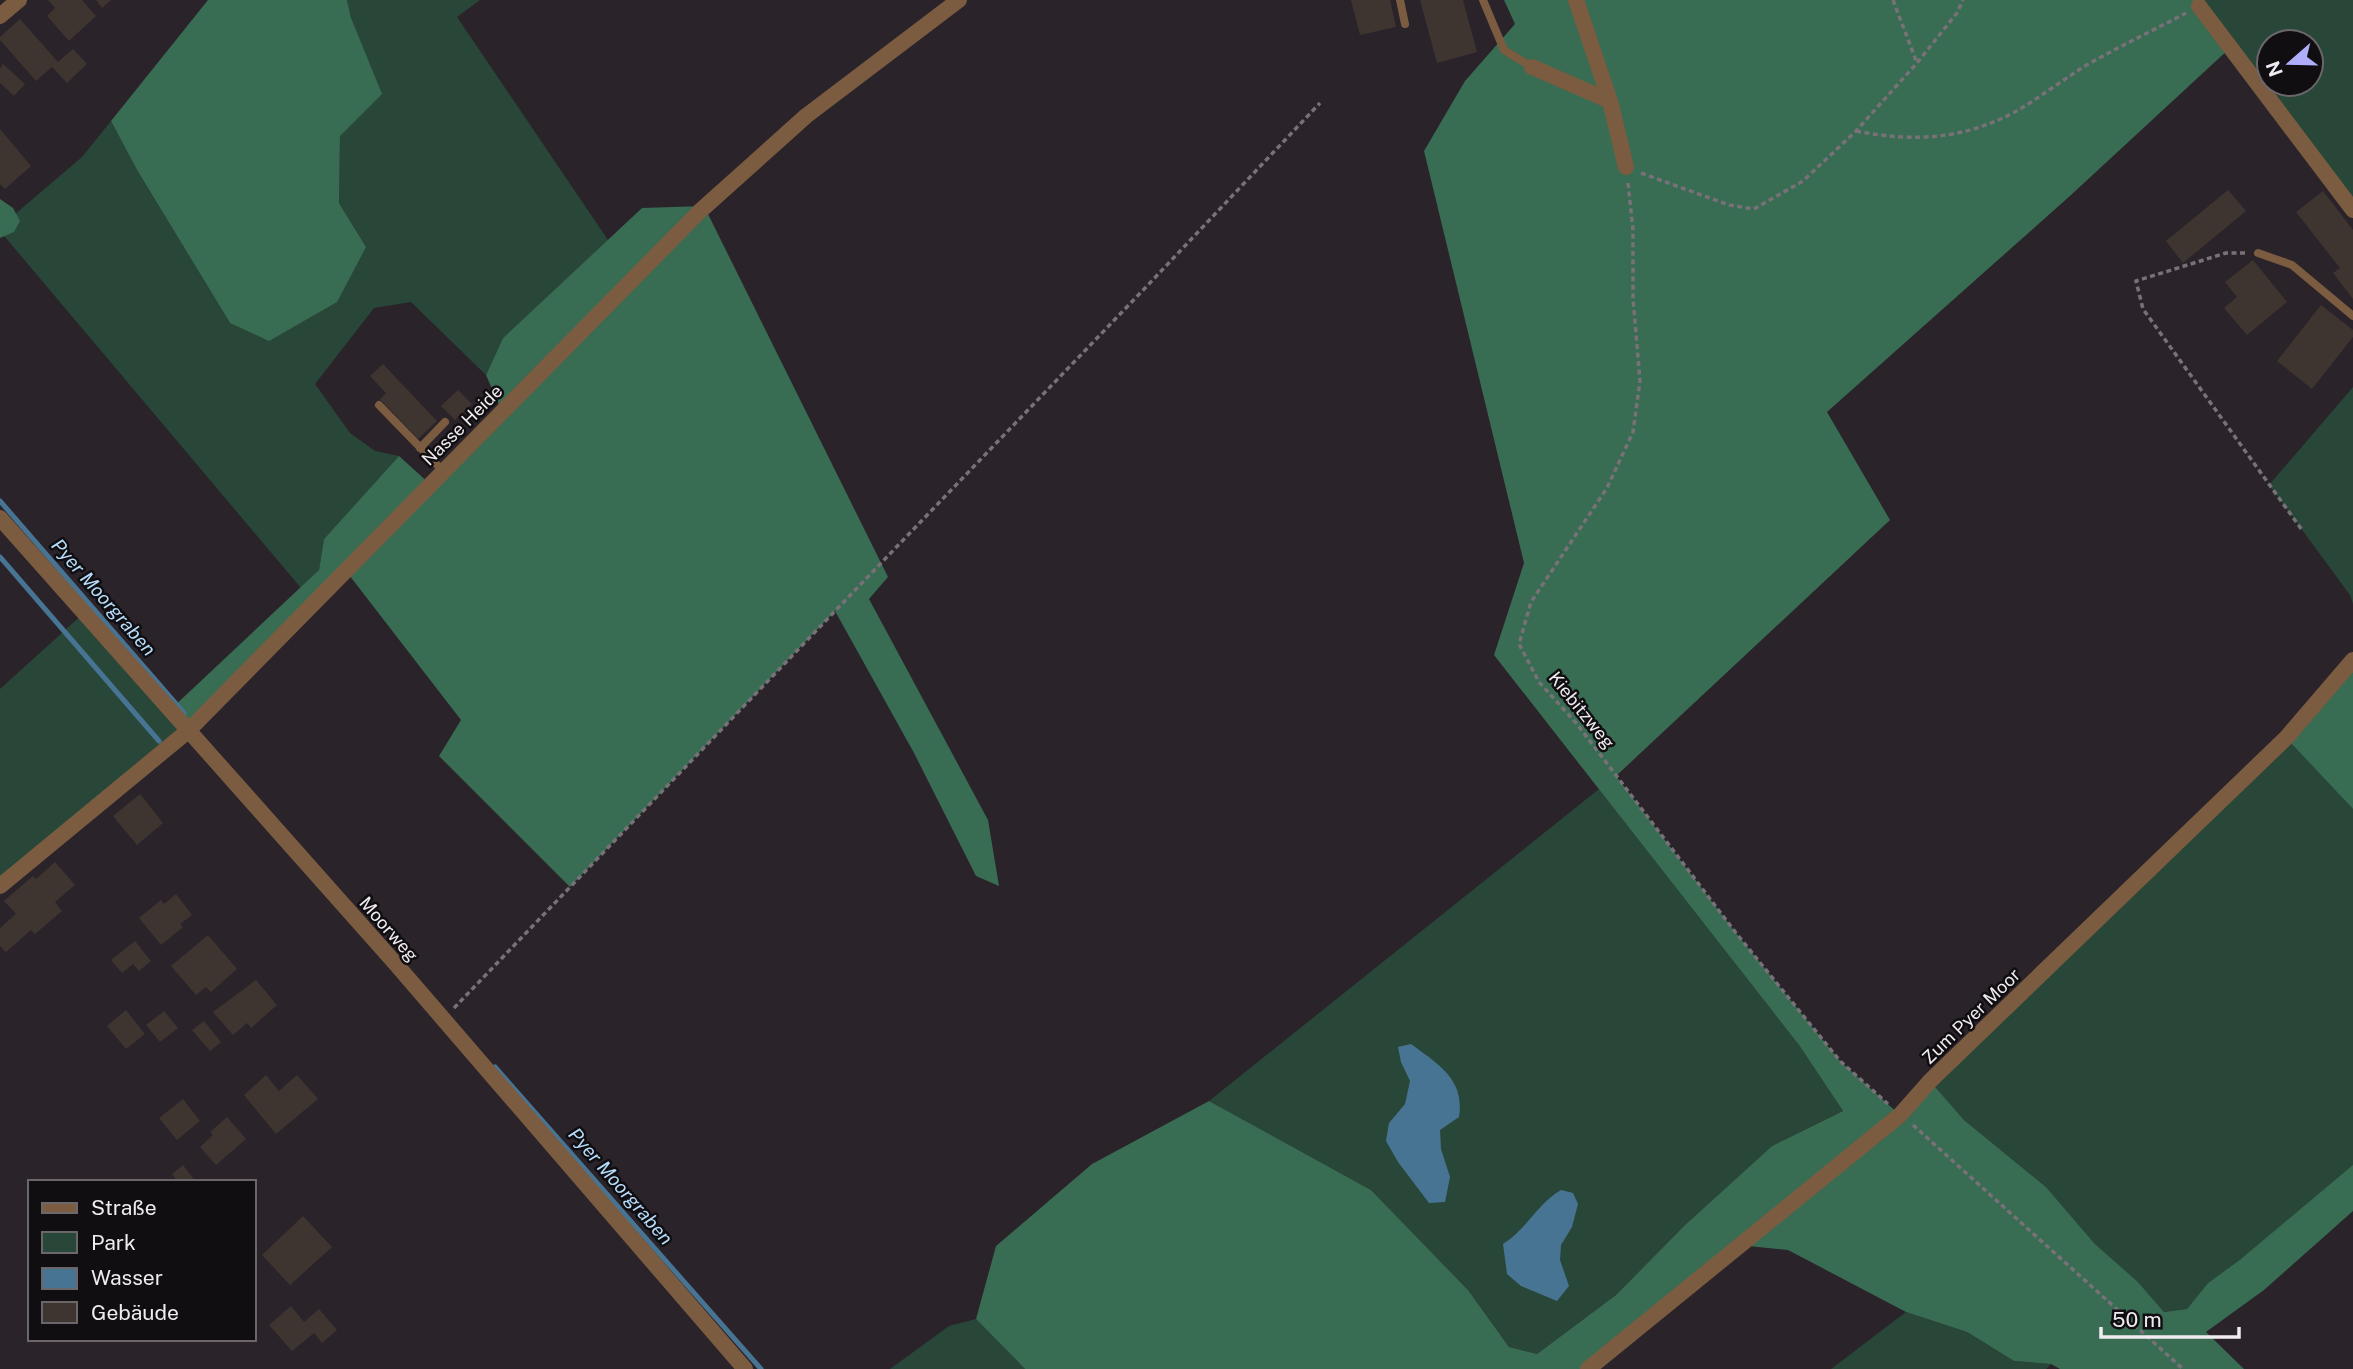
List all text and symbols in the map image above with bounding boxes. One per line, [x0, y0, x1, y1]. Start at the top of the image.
north arrow [2255, 28, 2325, 98]
text: N [2261, 58, 2287, 80]
street label: Nasse Heide [417, 380, 507, 470]
water label: Pyer Moorgraben [47, 534, 161, 660]
street label: Kiebitzweg [1545, 667, 1619, 753]
street label: Moorweg [355, 892, 423, 966]
street label: Zum Pyer Moor [1918, 964, 2024, 1068]
water label: Pyer Moorgraben [564, 1123, 678, 1249]
legend [28, 1180, 256, 1341]
text: Straße [91, 1195, 157, 1220]
text: Park [91, 1230, 136, 1255]
text: Wasser [91, 1265, 163, 1290]
scale bar [2101, 1296, 2239, 1340]
text: Gebäude [91, 1300, 179, 1325]
text: 50 m [2112, 1307, 2162, 1332]

